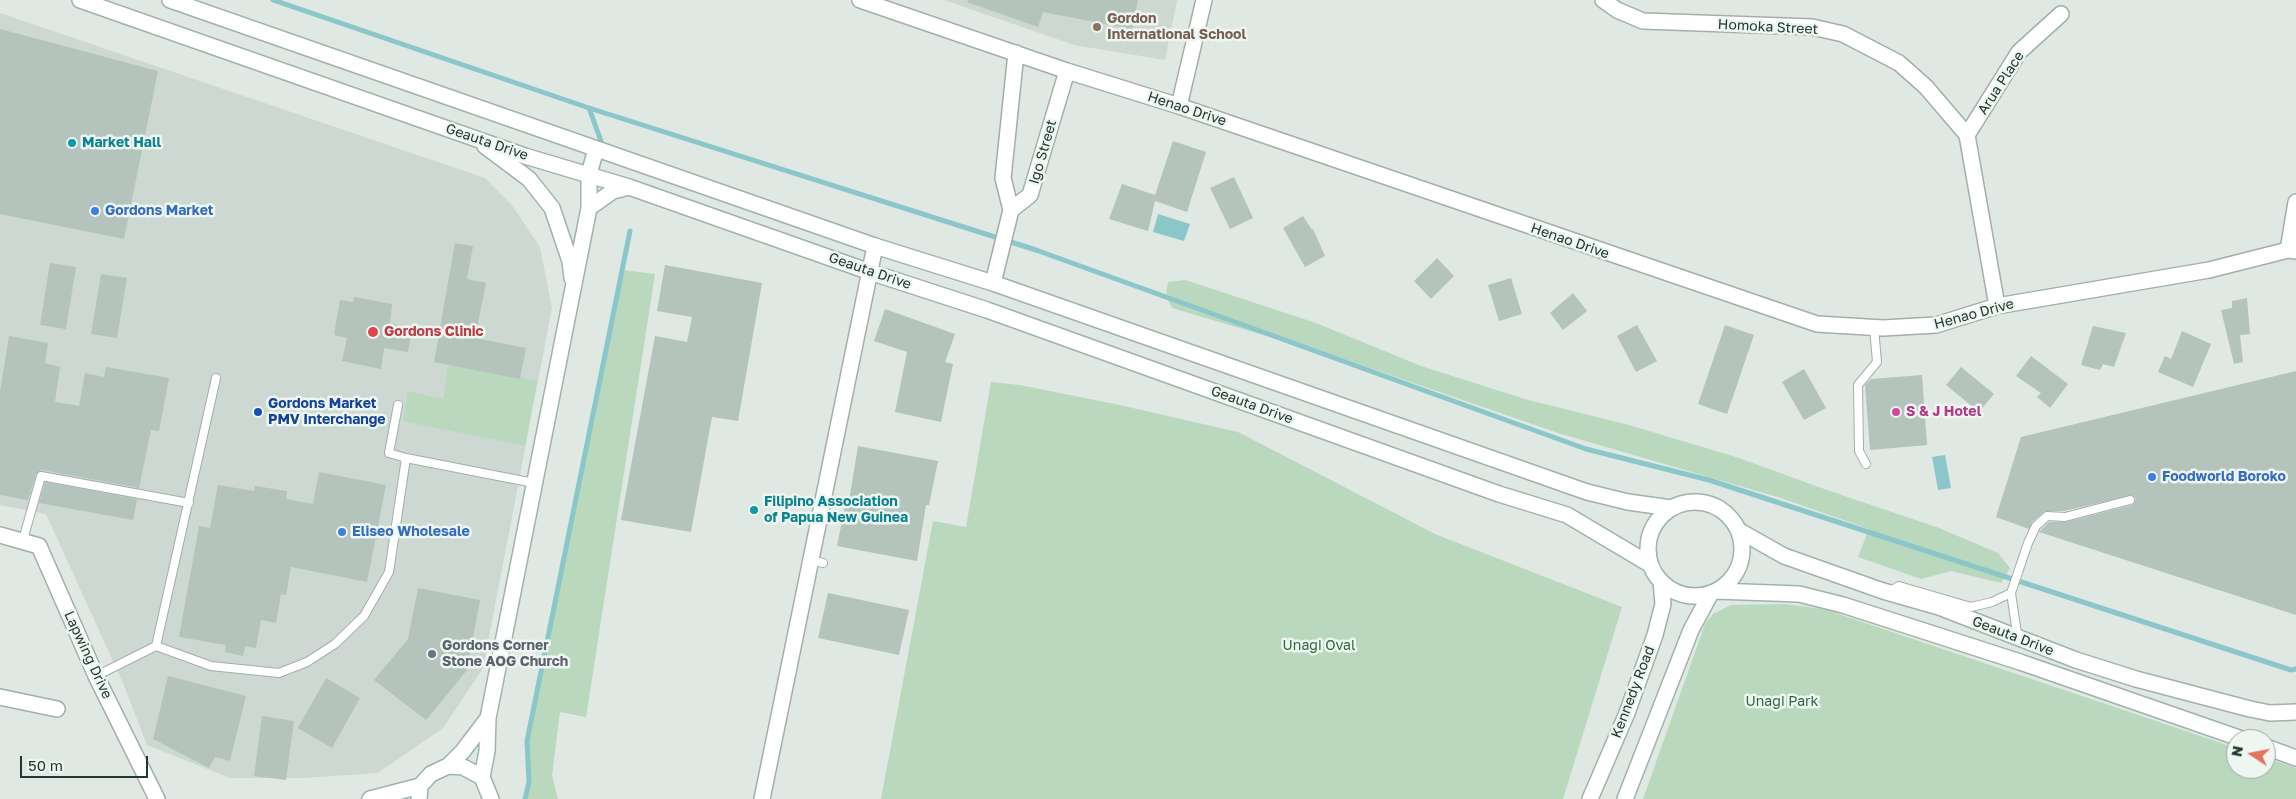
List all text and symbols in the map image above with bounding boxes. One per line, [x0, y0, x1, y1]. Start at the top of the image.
place label: Gordon International School [1107, 11, 1246, 44]
street label: Homoka Street [1717, 16, 1819, 38]
marker: Gordon International School [1091, 21, 1103, 33]
street label: Arua Place [1974, 48, 2028, 118]
street label: Henao Drive [1145, 88, 1229, 130]
street label: Igo Street [1026, 118, 1060, 186]
street label: Geauta Drive [444, 120, 530, 164]
place label: Market Hall [82, 135, 161, 151]
marker: Market Hall [66, 137, 78, 149]
place label: Gordons Market [105, 203, 213, 219]
marker: Gordons Market [89, 205, 101, 217]
street label: Henao Drive [1529, 220, 1611, 262]
street label: Geauta Drive [827, 249, 913, 293]
street label: Henao Drive [1932, 295, 2016, 333]
place label: Gordons Clinic [384, 324, 484, 340]
marker: Gordons Clinic [366, 325, 380, 339]
street label: Geauta Drive [1209, 382, 1295, 428]
place label: Gordons Market PMV Interchange [268, 396, 386, 428]
place label: S & J Hotel [1906, 404, 1981, 420]
marker: Gordons Market PMV Interchange [252, 406, 264, 418]
marker: S & J Hotel [1890, 406, 1902, 418]
place label: Foodworld Boroko [2162, 469, 2286, 485]
marker: Foodworld Boroko [2146, 471, 2158, 483]
place label: Filipino Association of Papua New Guinea [764, 494, 908, 526]
marker: Filipino Association of Papua New Guinea [748, 504, 760, 516]
place label: Eliseo Wholesale [352, 524, 470, 540]
marker: Eliseo Wholesale [336, 526, 348, 538]
street label: Lapwing Drive [60, 608, 116, 702]
street label: Geauta Drive [1970, 613, 2056, 659]
place label: Gordons Corner Stone AOG Church [442, 638, 568, 670]
park label: Unagi Oval [1283, 638, 1355, 654]
street label: Kennedy Road [1608, 644, 1658, 740]
marker: Gordons Corner Stone AOG Church [426, 648, 438, 660]
park label: Unagi Park [1746, 694, 1818, 710]
north arrow [2226, 729, 2276, 779]
text: N [2227, 744, 2246, 758]
scale bar [22, 746, 150, 778]
text: 50 m [28, 756, 63, 774]

